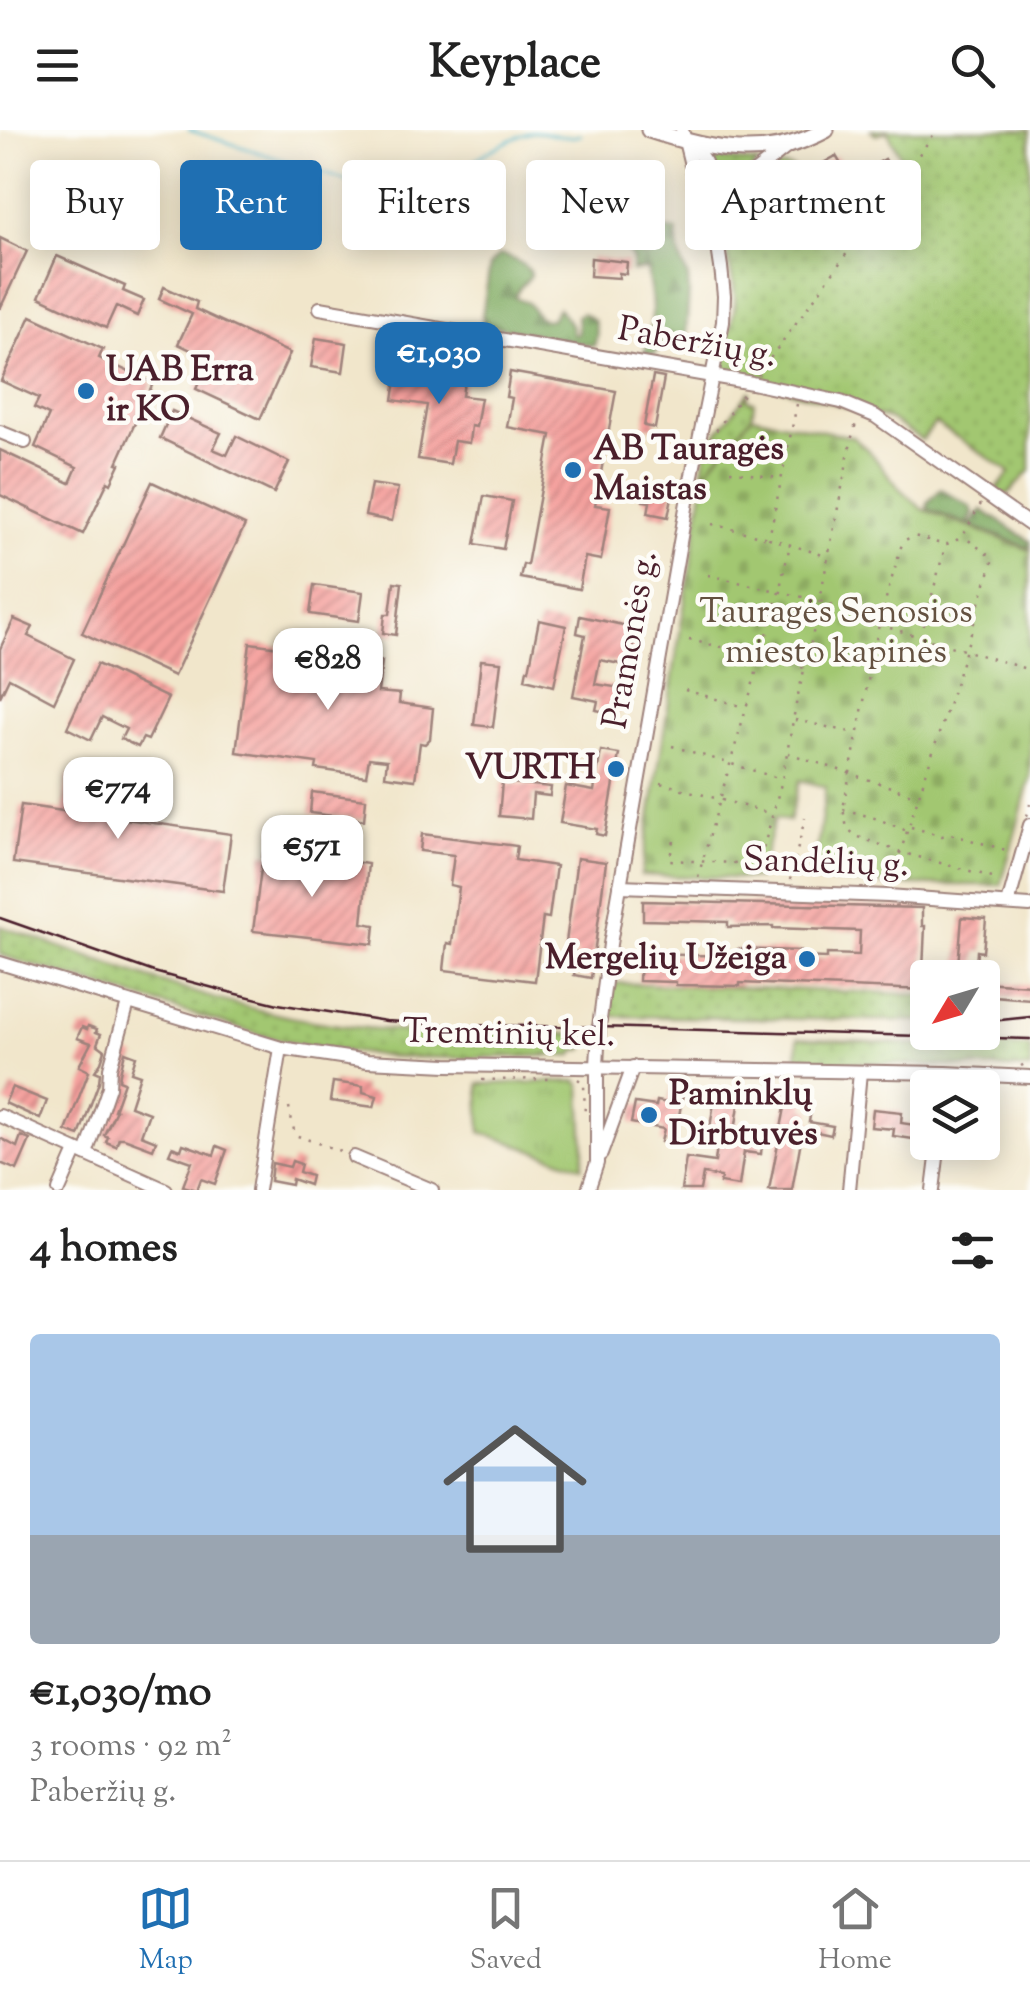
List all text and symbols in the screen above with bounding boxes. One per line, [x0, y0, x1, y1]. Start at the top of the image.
text: Keyplace [429, 33, 601, 98]
icon: menu [30, 38, 85, 93]
icon: search [945, 38, 1000, 93]
chip: Buy [30, 160, 160, 250]
chip: Rent [180, 160, 322, 250]
chip: Filters [342, 160, 506, 250]
chip: New [526, 160, 665, 250]
chip: Apartment [685, 160, 921, 250]
street label: Paberžių g. [614, 305, 780, 383]
pin: €1,030 [358, 322, 520, 407]
text: €1,030 [397, 331, 481, 377]
place label: UAB Erra ir KO [106, 346, 254, 437]
marker: UAB Erra ir KO [75, 380, 97, 402]
place label: AB Tauragės Maistas [593, 425, 784, 516]
marker: AB Tauragės Maistas [562, 459, 584, 481]
street label: Pramonės g. [591, 547, 673, 733]
park label: Tauragės Senosios miesto kapinės [699, 588, 973, 679]
pin: €828 [269, 628, 387, 713]
text: €828 [295, 637, 361, 683]
place label: VURTH [465, 744, 596, 795]
pin: €774 [59, 757, 177, 842]
marker: VURTH [605, 758, 627, 780]
text: €774 [85, 766, 151, 812]
pin: €571 [253, 815, 371, 900]
text: €571 [283, 824, 341, 870]
street label: Sandėlių g. [742, 836, 910, 892]
place label: Mergelių Užeiga [545, 934, 787, 985]
marker: Mergelių Užeiga [796, 948, 818, 970]
north arrow [910, 960, 1000, 1050]
map controls [910, 960, 1000, 1160]
street label: Tremtinių kel. [402, 1008, 616, 1062]
place label: Paminklų Dirbtuvės [669, 1070, 818, 1161]
button: layers [910, 1070, 1000, 1160]
marker: Paminklų Dirbtuvės [638, 1104, 660, 1126]
text: 4 homes [30, 1220, 178, 1280]
icon: filters [945, 1223, 1000, 1278]
icon: home [425, 1399, 605, 1579]
text: €1,030/mo [30, 1664, 211, 1724]
text: 3 rooms · 92 m² [30, 1724, 232, 1770]
text: Paberžių g. [30, 1770, 176, 1816]
tab: Map [138, 1881, 193, 1981]
tab: Saved [470, 1881, 542, 1981]
tab: Home [818, 1881, 892, 1981]

